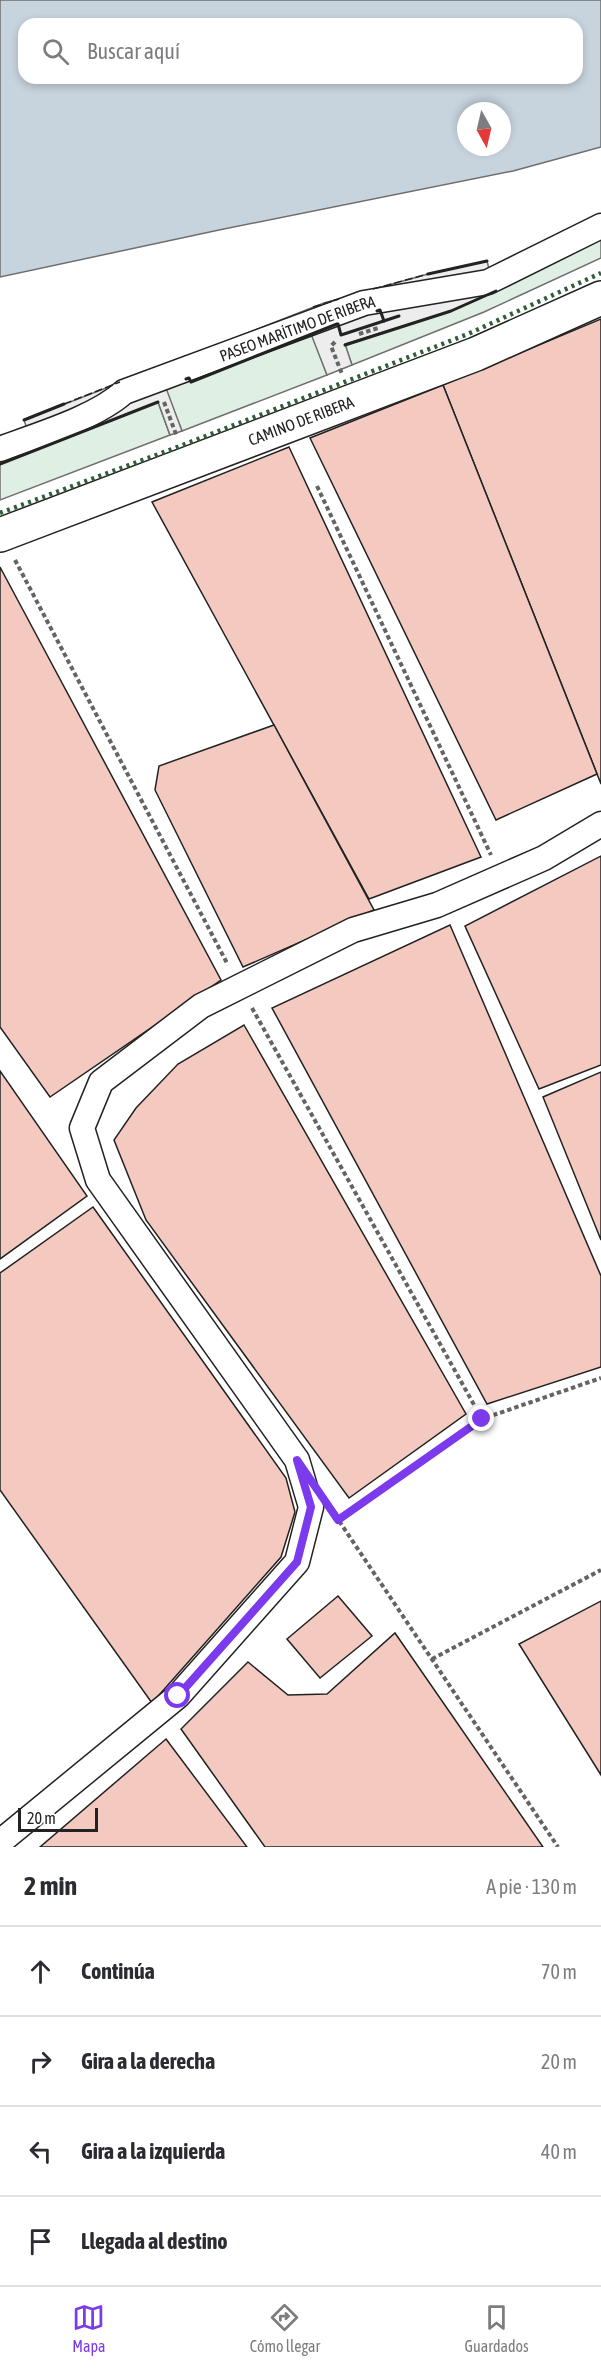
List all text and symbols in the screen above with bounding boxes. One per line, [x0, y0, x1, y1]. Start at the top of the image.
search box [18, 18, 583, 84]
icon: search [39, 35, 72, 68]
text: Buscar aquí [87, 38, 180, 64]
north arrow [457, 102, 511, 156]
street label: PASEO MARÍTIMO DE RIBERA [217, 292, 377, 365]
street label: CAMINO DE RIBERA [246, 392, 356, 449]
route end [468, 1405, 494, 1431]
route start [164, 1682, 190, 1708]
scale bar [18, 1805, 98, 1832]
text: 20 m [27, 1809, 56, 1827]
text: 2 min [24, 1871, 77, 1901]
text: A pie · 130 m [486, 1875, 577, 1898]
icon: ahead [24, 1955, 57, 1988]
text: Continúa [81, 1958, 155, 1984]
text: 70 m [541, 1960, 577, 1983]
icon: right [24, 2045, 57, 2078]
text: Gira a la derecha [81, 2048, 215, 2074]
text: 20 m [541, 2050, 577, 2073]
icon: left [24, 2135, 57, 2168]
text: Gira a la izquierda [81, 2138, 225, 2164]
text: 40 m [541, 2140, 577, 2163]
icon: arrive [24, 2225, 57, 2258]
text: Llegada al destino [81, 2228, 228, 2254]
tab: Mapa [72, 2301, 105, 2355]
tab: Cómo llegar [250, 2301, 320, 2355]
tab: Guardados [465, 2301, 529, 2355]

